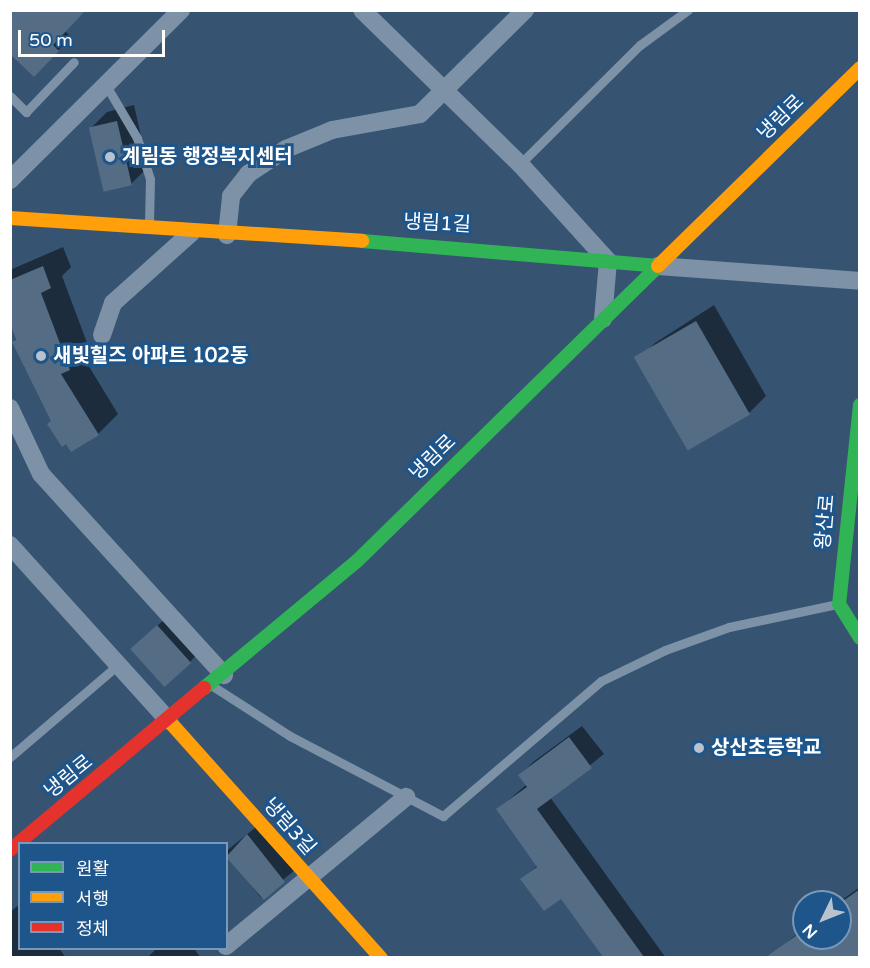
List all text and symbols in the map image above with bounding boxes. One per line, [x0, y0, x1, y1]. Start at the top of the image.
scale bar [21, 18, 168, 56]
text: 50 m [29, 29, 73, 51]
street label: 냉림로 [753, 90, 809, 146]
place label: 계림동 행정복지센터 [122, 145, 293, 169]
marker: 계림동 행정복지센터 [103, 150, 117, 164]
street label: 냉림1길 [403, 210, 471, 238]
place label: 새빛힐즈 아파트 102동 [53, 344, 248, 368]
marker: 새빛힐즈 아파트 102동 [34, 349, 48, 363]
street label: 냉림로 [405, 430, 461, 486]
street label: 왕산로 [812, 493, 840, 551]
place label: 상산초등학교 [711, 736, 821, 760]
marker: 상산초등학교 [692, 741, 706, 755]
street label: 냉림로 [40, 750, 98, 804]
street label: 냉림3길 [258, 794, 320, 860]
legend [18, 842, 228, 950]
text: 원활 [76, 858, 109, 880]
text: 서행 [76, 888, 109, 910]
north arrow [792, 890, 852, 950]
text: 정체 [76, 918, 109, 940]
text: N [799, 919, 822, 942]

